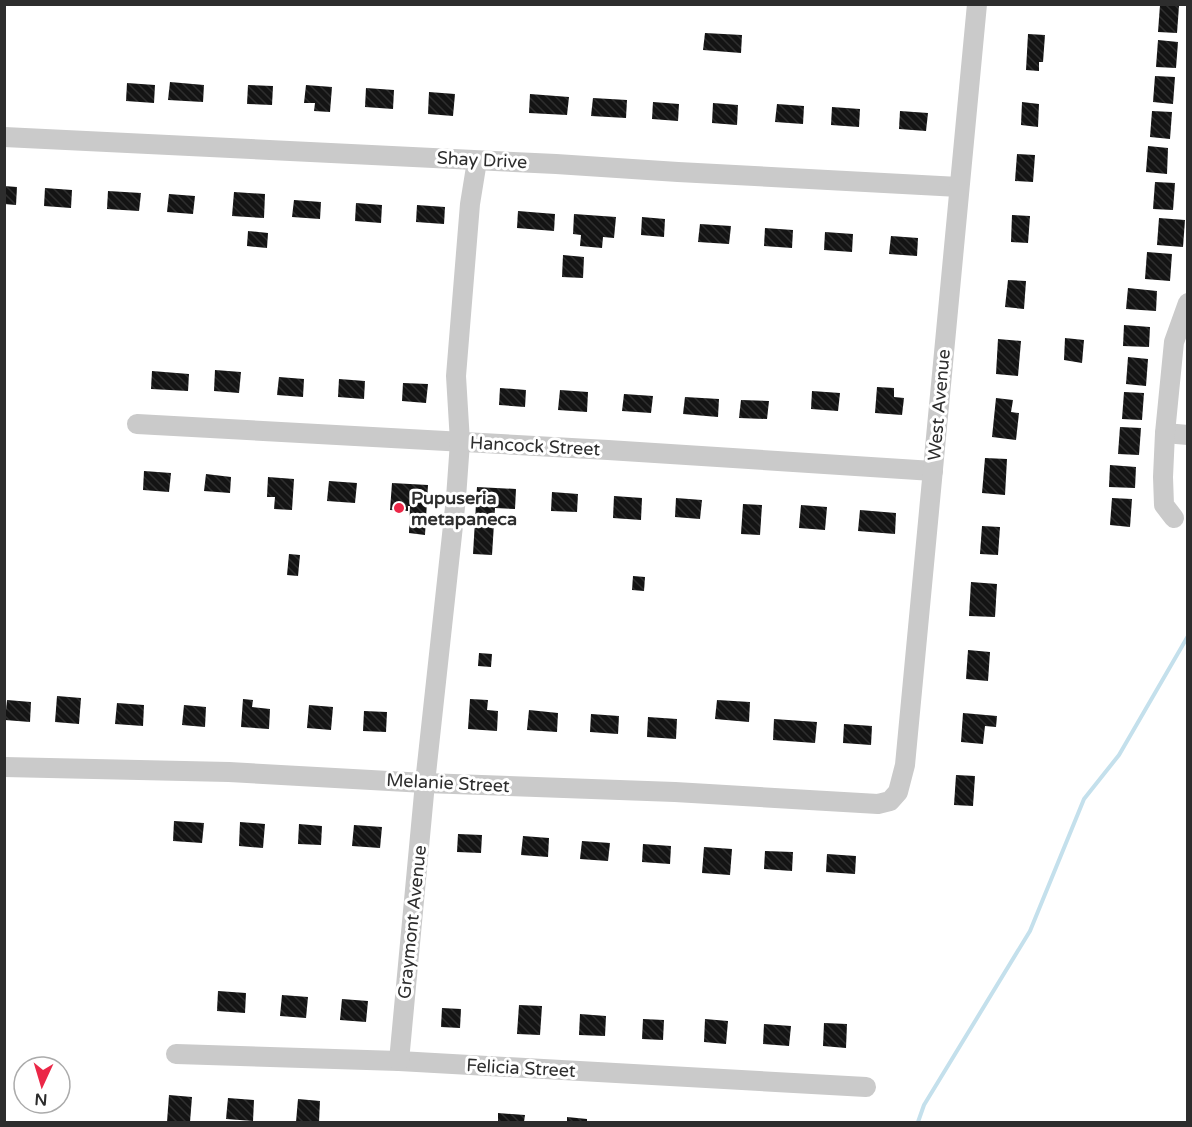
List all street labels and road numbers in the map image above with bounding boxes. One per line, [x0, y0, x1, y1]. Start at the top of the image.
street label: Shay Drive [436, 147, 528, 173]
street label: West Avenue [923, 348, 955, 462]
street label: Hancock Street [469, 432, 601, 460]
street label: Melanie Street [386, 769, 510, 797]
street label: Graymont Avenue [393, 844, 431, 1000]
street label: Felicia Street [466, 1054, 576, 1082]

